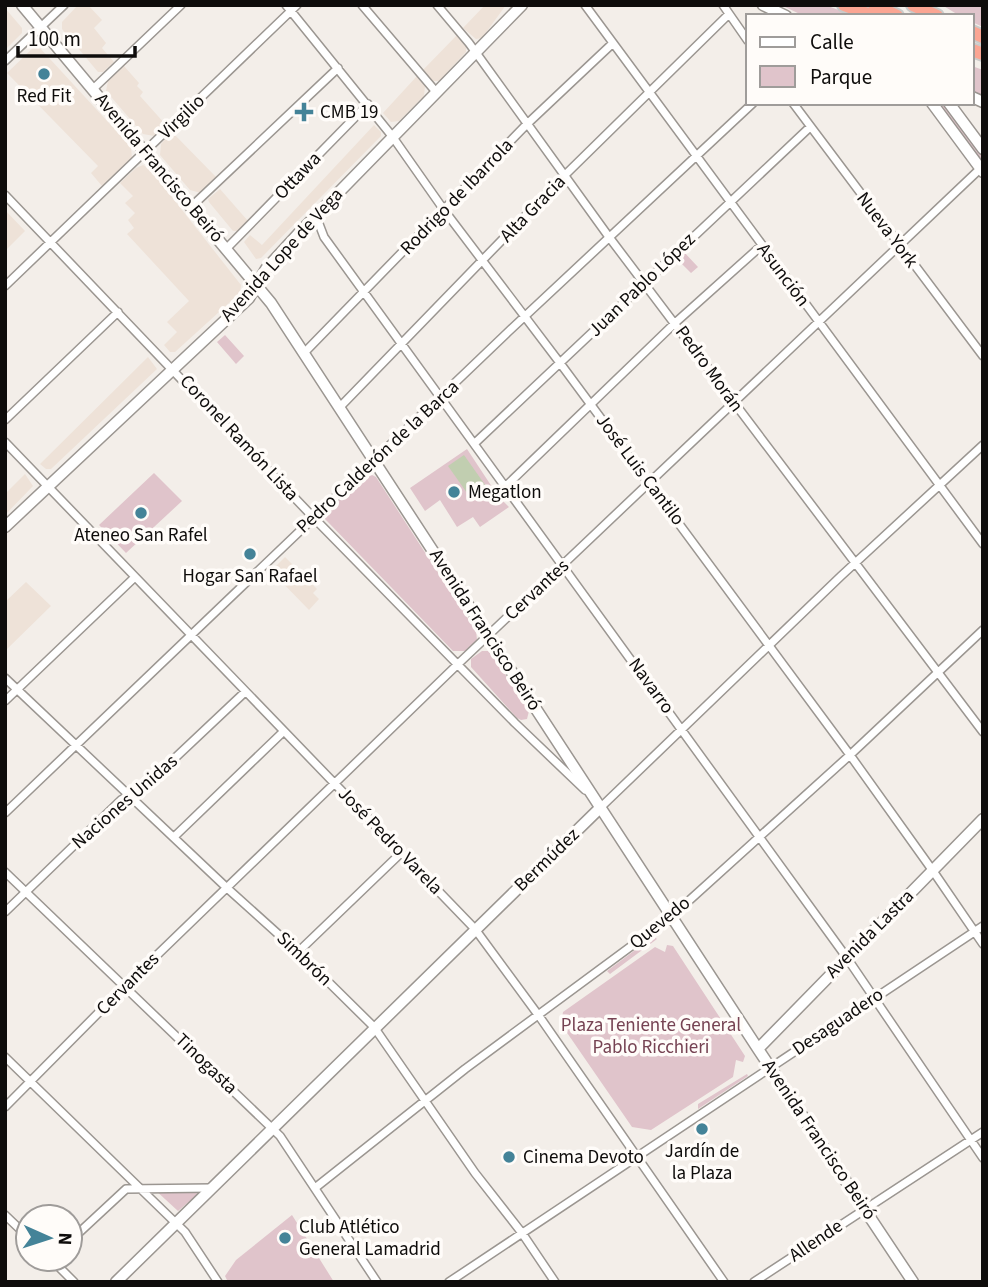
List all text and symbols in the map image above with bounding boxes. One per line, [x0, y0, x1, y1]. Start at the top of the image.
scale bar [18, 14, 135, 58]
legend [746, 14, 974, 105]
text: 100 m [28, 24, 81, 54]
text: Calle [810, 27, 854, 57]
text: Parque [810, 62, 872, 92]
marker: Red Fit [36, 66, 52, 82]
place label: Red Fit [17, 83, 72, 110]
street label: Avenida Francisco Beiró [88, 87, 230, 249]
street label: Virgilio [153, 88, 211, 146]
place label: CMB 19 [320, 99, 379, 126]
marker: CMB 19 [294, 102, 314, 122]
street label: Rodrigo de Ibarrola [394, 133, 520, 261]
street label: Ottawa [268, 146, 328, 206]
street label: Alta Gracia [494, 169, 572, 249]
street label: Avenida Lope de Vega [214, 182, 350, 328]
street label: Nueva York [850, 186, 925, 274]
street label: Juan Pablo López [582, 227, 702, 343]
street label: Asunción [750, 238, 816, 312]
street label: Pedro Morán [668, 320, 750, 418]
street label: Coronel Ramón Lista [173, 369, 305, 507]
street label: Pedro Calderón de la Barca [290, 374, 466, 540]
street label: José Luis Cantilo [589, 409, 691, 531]
place label: Megatlon [468, 479, 542, 506]
marker: Megatlon [446, 484, 462, 500]
marker: Ateneo San Rafel [133, 505, 149, 521]
place label: Ateneo San Rafel [74, 522, 208, 549]
street label: Avenida Francisco Beiró [422, 544, 548, 716]
marker: Hogar San Rafael [242, 546, 258, 562]
street label: Cervantes [499, 553, 575, 627]
place label: Hogar San Rafael [182, 563, 318, 590]
street label: Navarro [621, 652, 681, 720]
street label: Naciones Unidas [66, 748, 184, 856]
street label: José Pedro Varela [331, 781, 449, 901]
street label: Bermúdez [508, 822, 586, 898]
street label: Avenida Lastra [819, 883, 921, 985]
street label: Quevedo [624, 890, 696, 956]
street label: Simbrón [270, 926, 338, 992]
street label: Cervantes [90, 946, 166, 1022]
street label: Desaguadero [787, 982, 889, 1062]
park label: Plaza Teniente General Pablo Ricchieri [561, 1012, 741, 1061]
street label: Tinogasta [169, 1027, 243, 1101]
street label: Avenida Francisco Beiró [755, 1054, 883, 1226]
marker: Jardín de la Plaza [694, 1121, 710, 1137]
place label: Jardín de la Plaza [665, 1138, 739, 1187]
place label: Cinema Devoto [523, 1144, 644, 1171]
marker: Cinema Devoto [501, 1149, 517, 1165]
north arrow [14, 1203, 84, 1273]
street label: Allende [784, 1213, 848, 1269]
place label: Club Atlético General Lamadrid [299, 1214, 441, 1263]
marker: Club Atlético General Lamadrid [277, 1230, 293, 1246]
text: N [51, 1232, 78, 1246]

